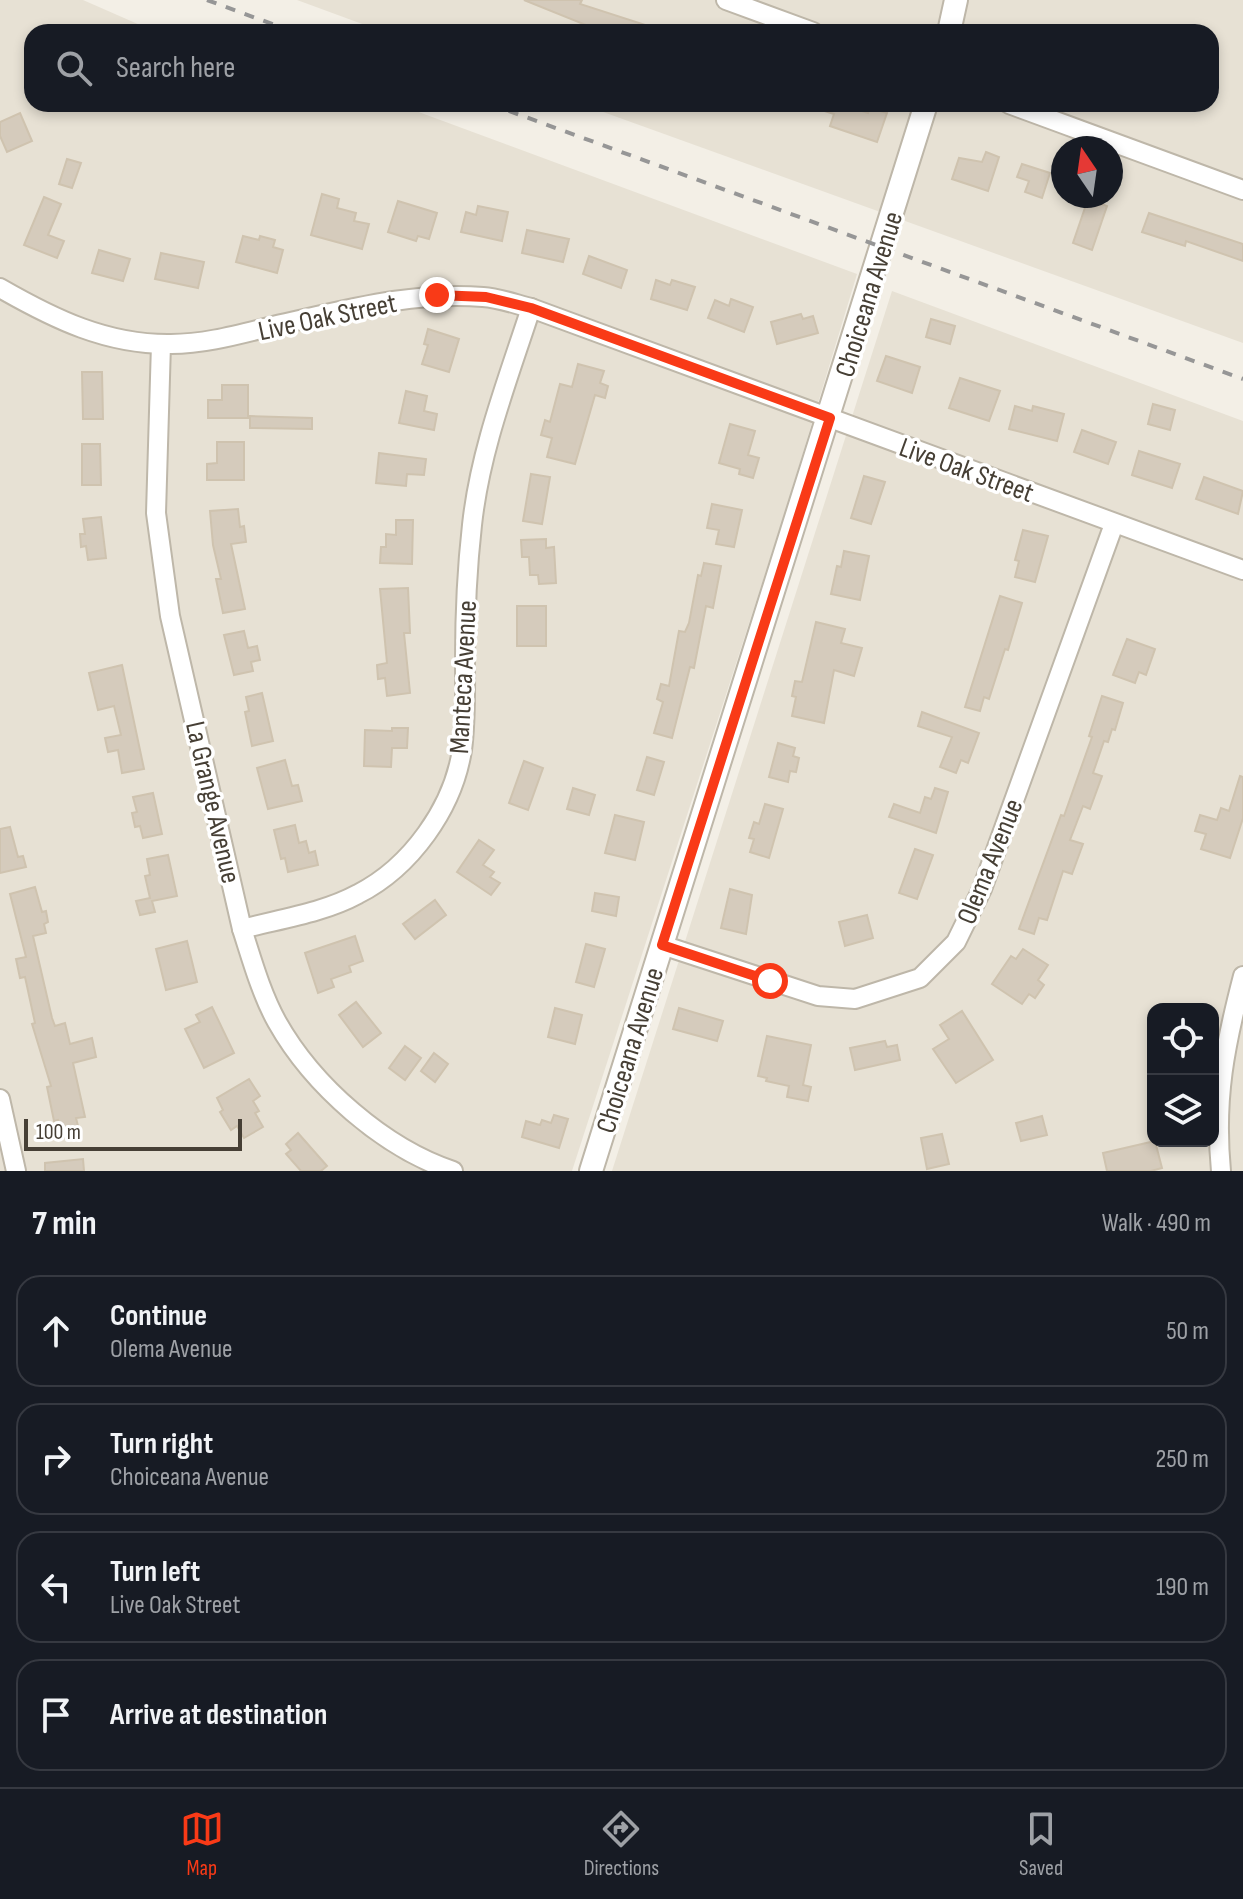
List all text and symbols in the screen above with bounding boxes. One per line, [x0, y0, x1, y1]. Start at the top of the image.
search box [24, 24, 1219, 112]
icon: search [52, 46, 96, 90]
text: Search here [116, 50, 235, 86]
north arrow [1051, 136, 1123, 208]
street label: Choiceana Avenue [829, 208, 910, 381]
route end [419, 277, 455, 313]
street label: Live Oak Street [255, 287, 399, 348]
street label: Live Oak Street [895, 431, 1038, 510]
street label: Manteca Avenue [443, 599, 484, 755]
street label: La Grange Avenue [178, 718, 247, 887]
street label: Olema Avenue [950, 794, 1030, 929]
route start [752, 963, 788, 999]
street label: Choiceana Avenue [590, 964, 671, 1137]
map controls [1147, 1003, 1219, 1147]
button: locate [1147, 1003, 1219, 1075]
button: layers [1147, 1075, 1219, 1147]
scale bar [24, 1115, 242, 1151]
text: 100 m [36, 1119, 81, 1146]
text: 7 min [32, 1203, 97, 1244]
text: Walk · 490 m [1102, 1208, 1211, 1239]
text: Continue [110, 1298, 207, 1334]
icon: ahead [34, 1309, 78, 1353]
text: 50 m [1166, 1316, 1209, 1347]
text: Olema Avenue [110, 1334, 233, 1365]
text: Turn right [110, 1426, 213, 1462]
icon: right [34, 1437, 78, 1481]
text: 250 m [1155, 1444, 1209, 1475]
text: Choiceana Avenue [110, 1462, 269, 1493]
text: Turn left [110, 1554, 200, 1590]
icon: left [34, 1565, 78, 1609]
text: 190 m [1156, 1572, 1209, 1603]
text: Live Oak Street [110, 1590, 240, 1621]
icon: arrive [34, 1693, 78, 1737]
text: Arrive at destination [110, 1697, 327, 1733]
tab: Map [180, 1807, 224, 1882]
tab: Directions [584, 1807, 659, 1882]
tab: Saved [1019, 1807, 1063, 1882]

